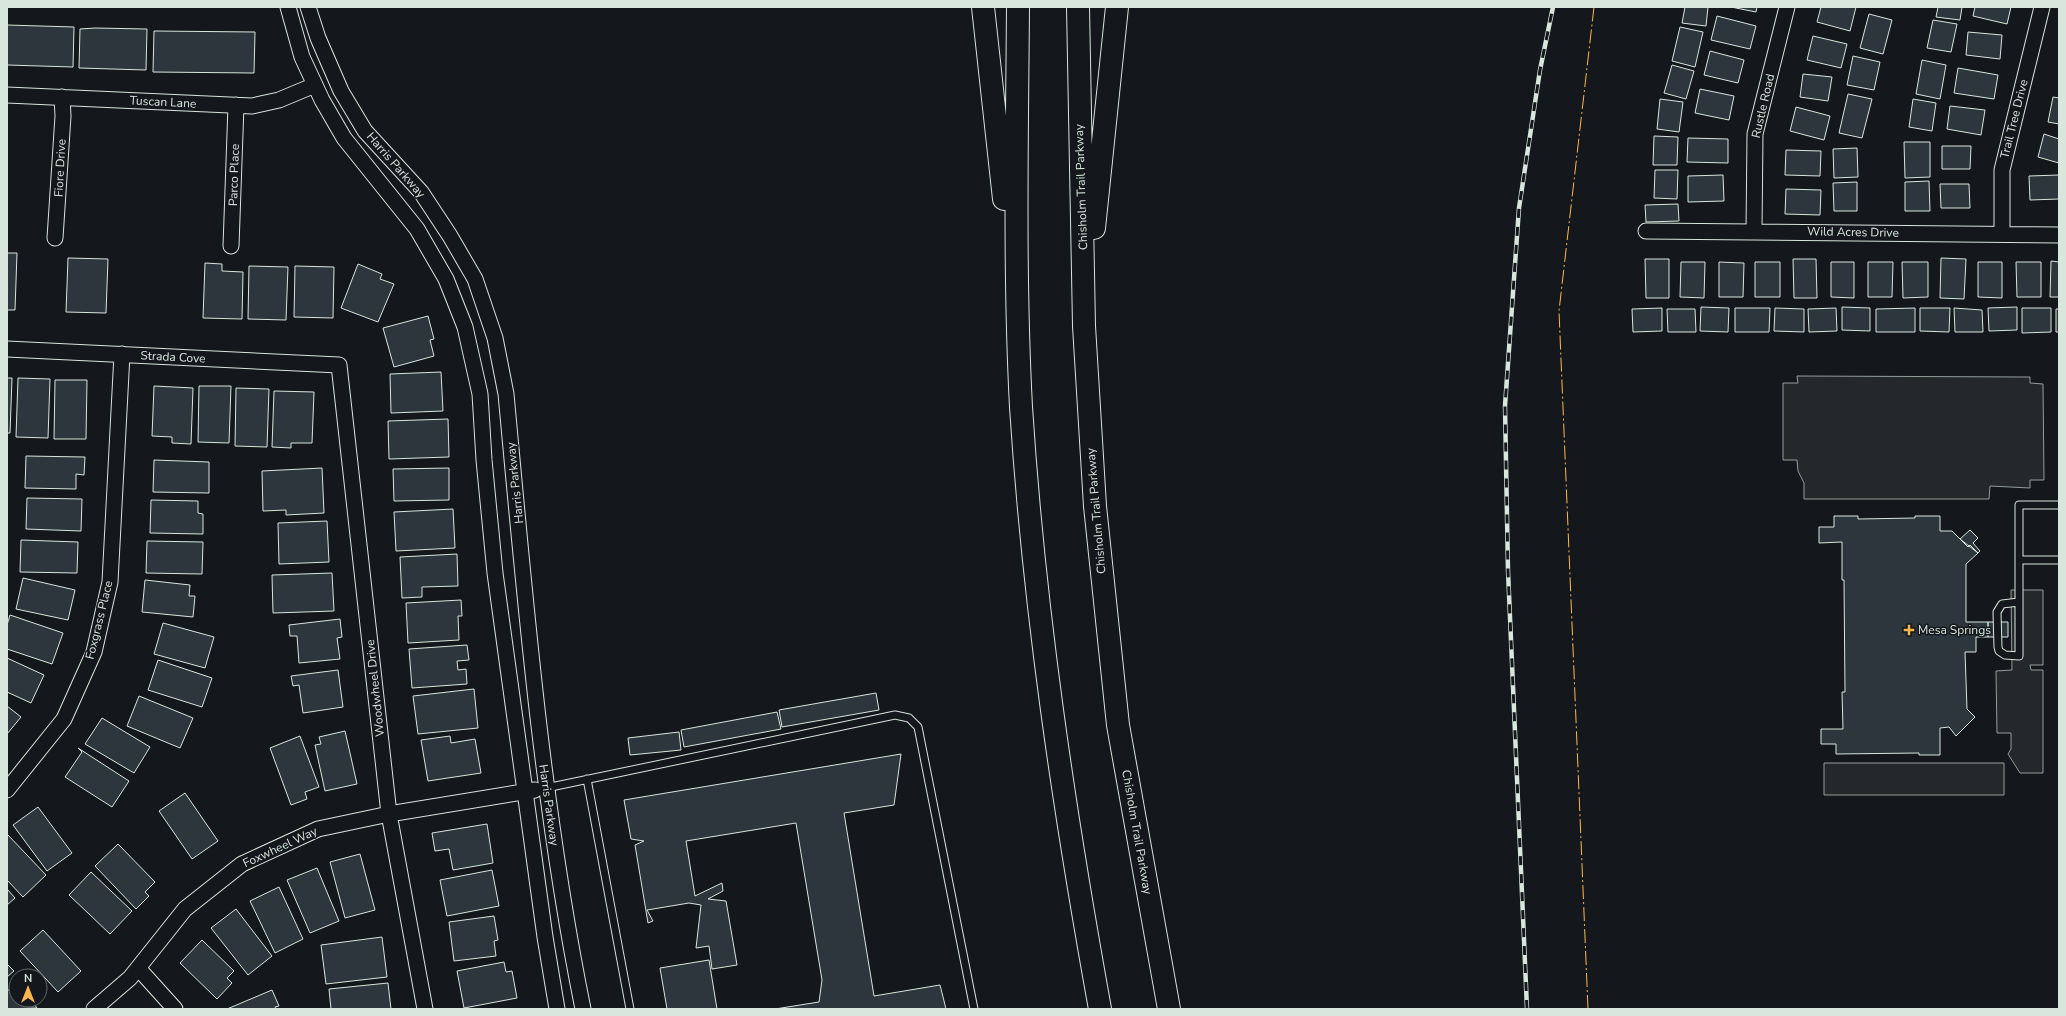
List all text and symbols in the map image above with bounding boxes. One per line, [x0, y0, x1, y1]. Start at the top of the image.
street label: Rustle Road [1748, 72, 1778, 140]
street label: Trail Tree Drive [1996, 78, 2032, 160]
street label: Tuscan Lane [129, 92, 197, 112]
street label: Chisholm Trail Parkway [1071, 123, 1091, 250]
street label: Harris Parkway [363, 129, 429, 202]
street label: Fiore Drive [50, 139, 70, 197]
street label: Parco Place [225, 144, 243, 206]
street label: Wild Acres Drive [1807, 223, 1899, 241]
street label: Strada Cove [140, 347, 206, 367]
street label: Harris Parkway [503, 441, 527, 525]
street label: Chisholm Trail Parkway [1082, 447, 1109, 575]
street label: Foxgrass Place [81, 579, 117, 661]
place label: Mesa Springs [1918, 622, 1991, 638]
marker: Mesa Springs [1903, 624, 1915, 636]
street label: Woodwheel Drive [362, 639, 388, 737]
street label: Harris Parkway [535, 763, 563, 848]
street label: Chisholm Trail Parkway [1118, 768, 1156, 896]
street label: Foxwheel Way [240, 822, 321, 871]
north arrow [8, 968, 48, 1008]
text: N [24, 971, 32, 986]

